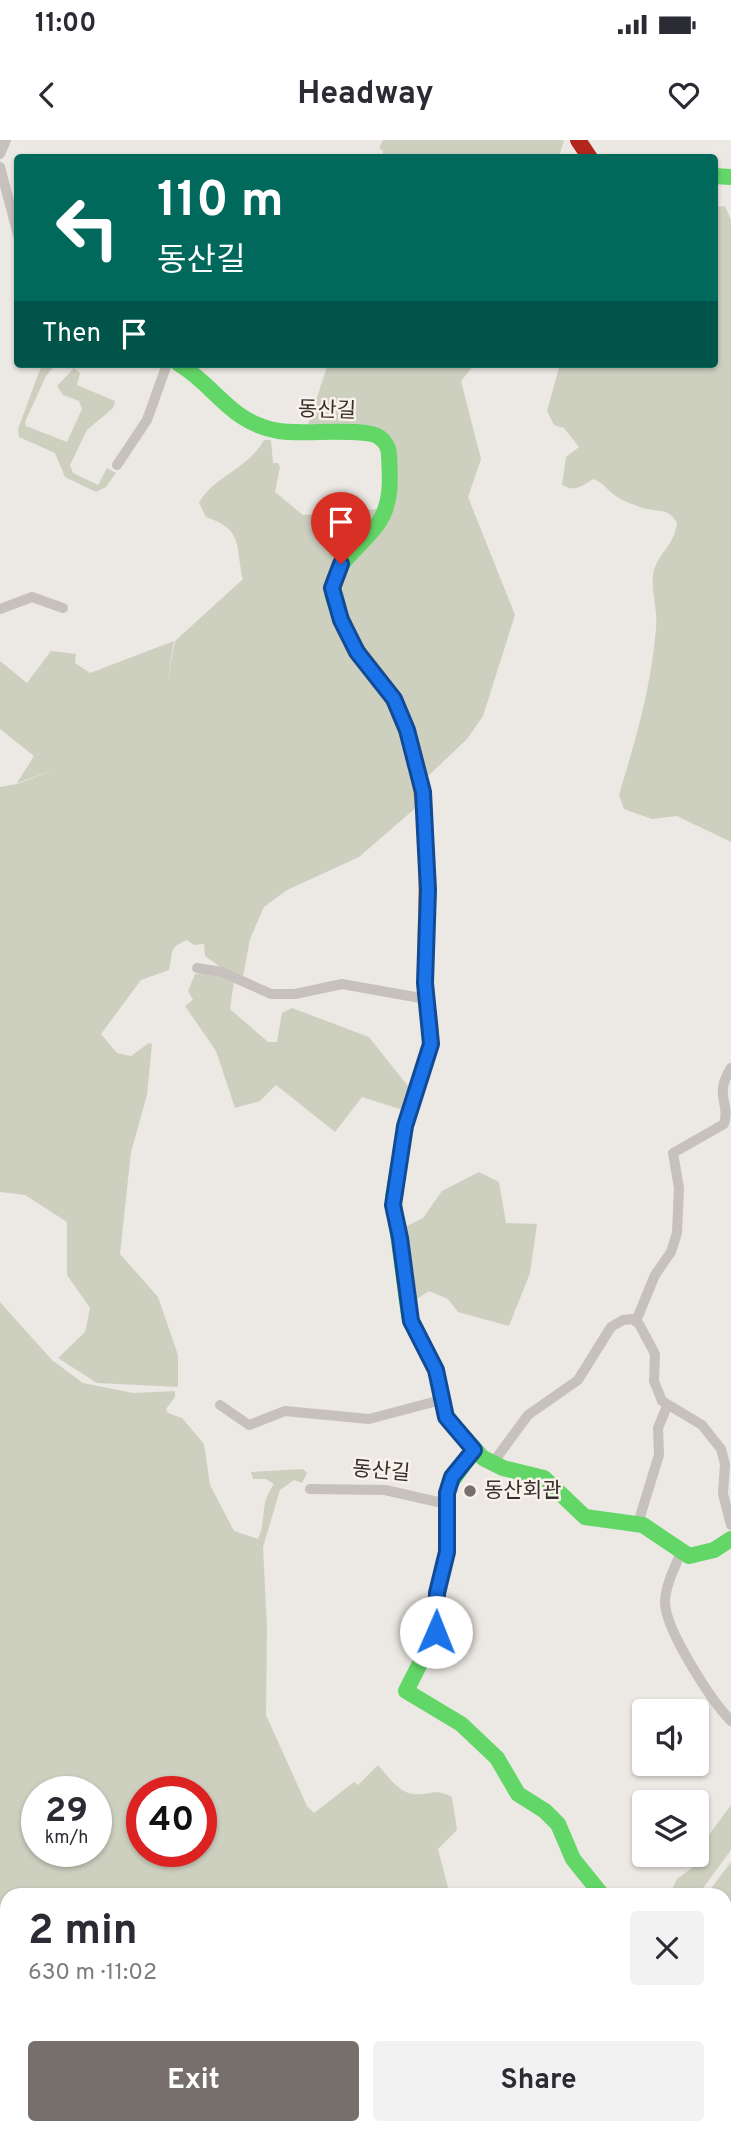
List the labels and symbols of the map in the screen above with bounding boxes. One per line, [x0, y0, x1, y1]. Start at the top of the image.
street label: 동산길 [298, 396, 356, 426]
pin [311, 492, 371, 564]
street label: 동산길 [351, 1456, 411, 1488]
place label: 동산회관 [484, 1478, 561, 1505]
marker: 동산회관 [462, 1483, 478, 1499]
position arrow [399, 1595, 473, 1669]
speed limit sign: 40 [126, 1776, 217, 1867]

